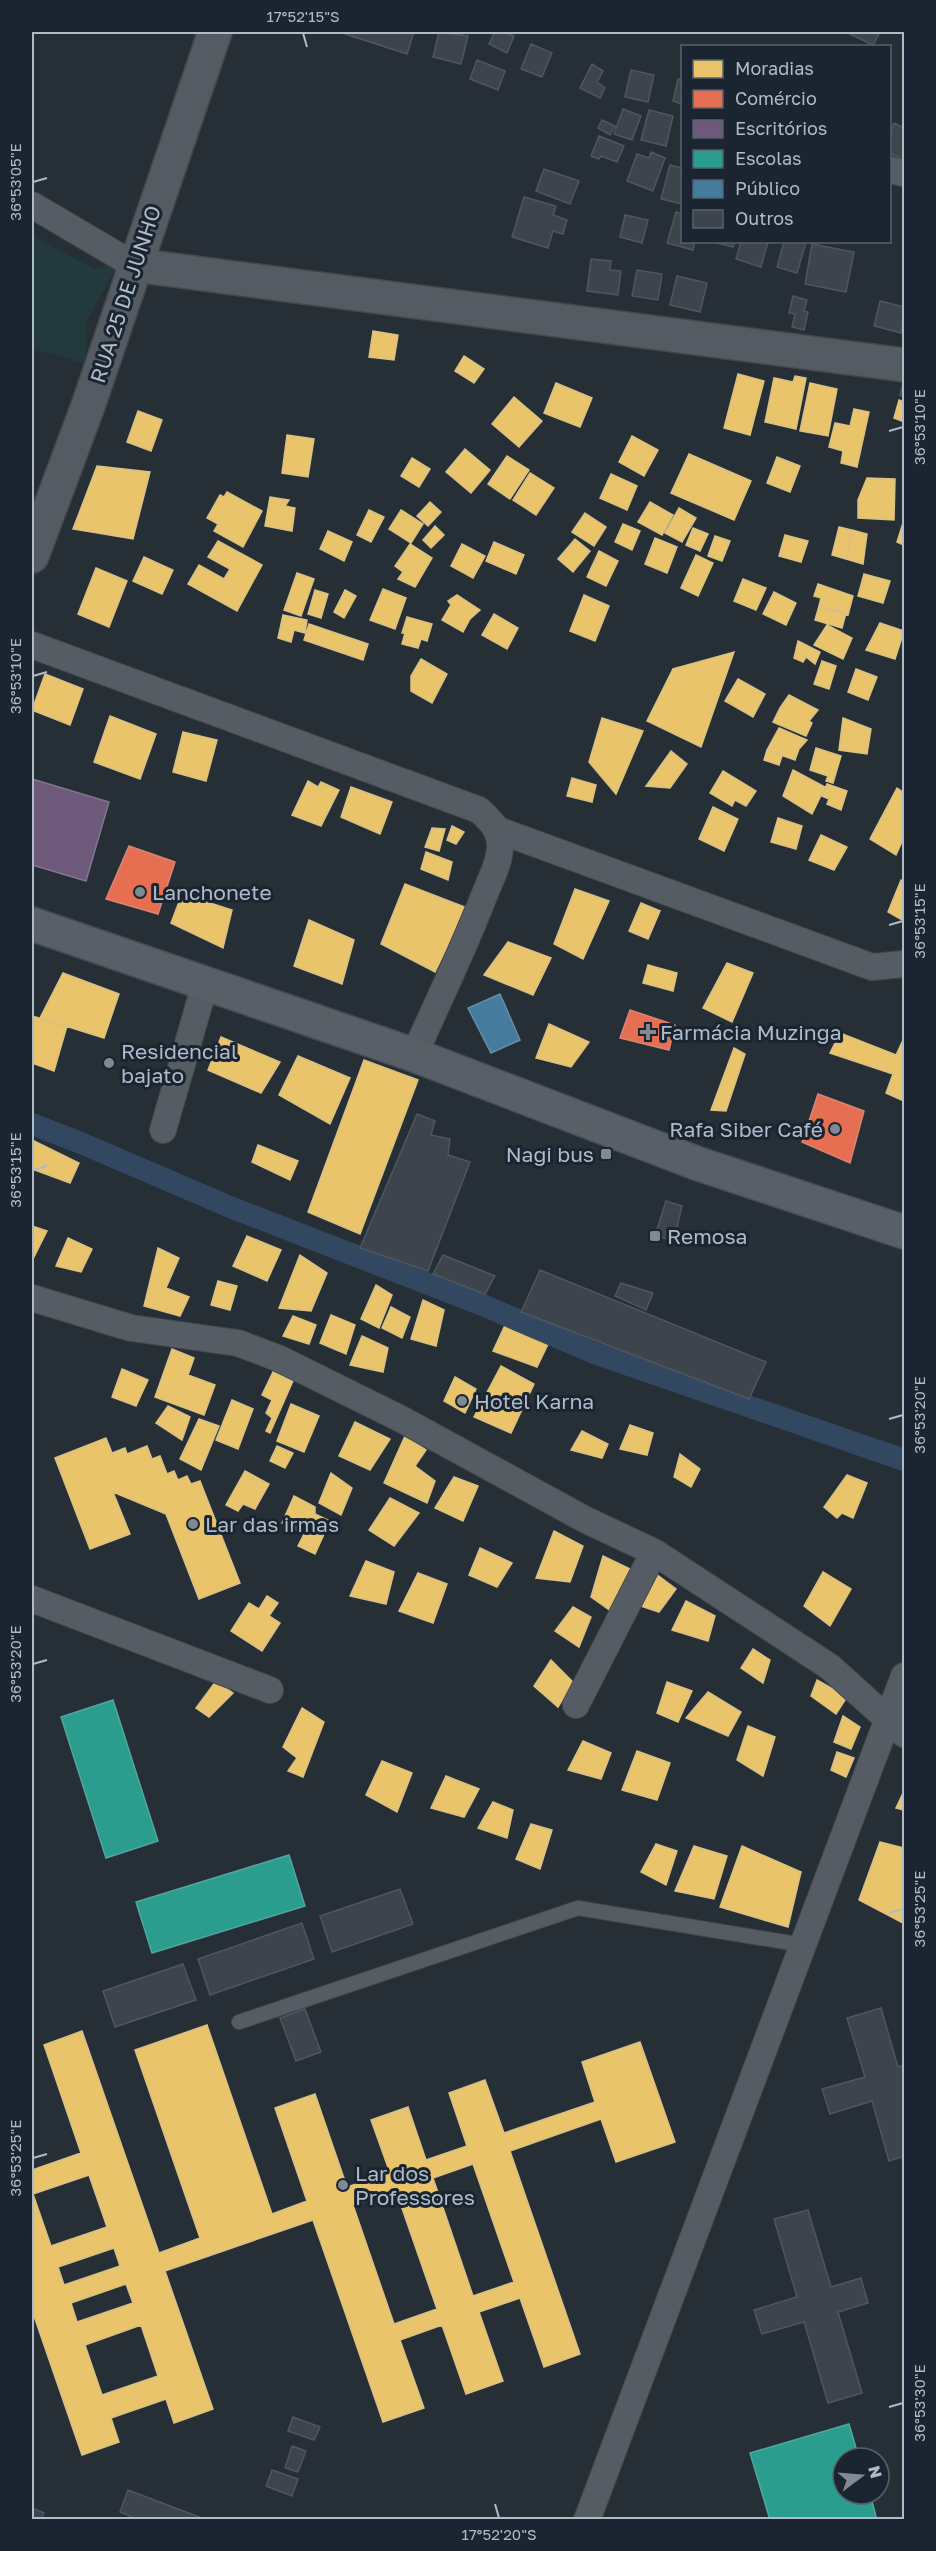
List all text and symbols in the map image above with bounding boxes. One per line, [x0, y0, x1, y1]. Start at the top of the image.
text: 17°52'15"S [266, 7, 340, 25]
legend [681, 45, 891, 243]
text: Moradias [735, 57, 814, 79]
text: Comércio [735, 87, 817, 109]
text: Escritórios [735, 117, 827, 139]
text: 36°53'05"E [6, 143, 24, 221]
text: Escolas [735, 147, 802, 169]
text: Público [735, 177, 800, 199]
street label: RUA 25 DE JUNHO [84, 202, 166, 386]
text: Outros [735, 207, 794, 229]
text: 36°53'10"E [910, 389, 928, 465]
text: 36°53'10"E [6, 638, 24, 714]
place label: Lanchonete [152, 879, 272, 905]
text: 36°53'15"E [910, 883, 928, 959]
marker: Lanchonete [133, 885, 147, 899]
place label: Farmácia Muzinga [660, 1019, 842, 1045]
marker: Farmácia Muzinga [641, 1025, 655, 1039]
place label: Residencial bajato [121, 1038, 238, 1088]
marker: Residencial bajato [102, 1056, 116, 1070]
place label: Rafa Siber Café [669, 1116, 823, 1142]
marker: Rafa Siber Café [828, 1122, 842, 1136]
text: 36°53'15"E [6, 1132, 24, 1208]
place label: Nagi bus [506, 1141, 594, 1167]
marker: Nagi bus [599, 1147, 613, 1161]
place label: Remosa [667, 1223, 747, 1249]
marker: Remosa [648, 1229, 662, 1243]
text: 36°53'20"E [910, 1376, 928, 1454]
place label: Hotel Karna [474, 1388, 594, 1414]
marker: Hotel Karna [455, 1394, 469, 1408]
place label: Lar das irmas [205, 1511, 339, 1537]
marker: Lar das irmas [186, 1517, 200, 1531]
text: 36°53'20"E [6, 1625, 24, 1703]
text: 36°53'25"E [910, 1871, 928, 1947]
text: 36°53'25"E [6, 2120, 24, 2196]
place label: Lar dos Professores [355, 2160, 475, 2210]
marker: Lar dos Professores [336, 2178, 350, 2192]
text: 36°53'30"E [910, 2364, 928, 2442]
north arrow [831, 2446, 891, 2506]
text: N [864, 2463, 887, 2480]
text: 17°52'20"S [461, 2525, 537, 2543]

